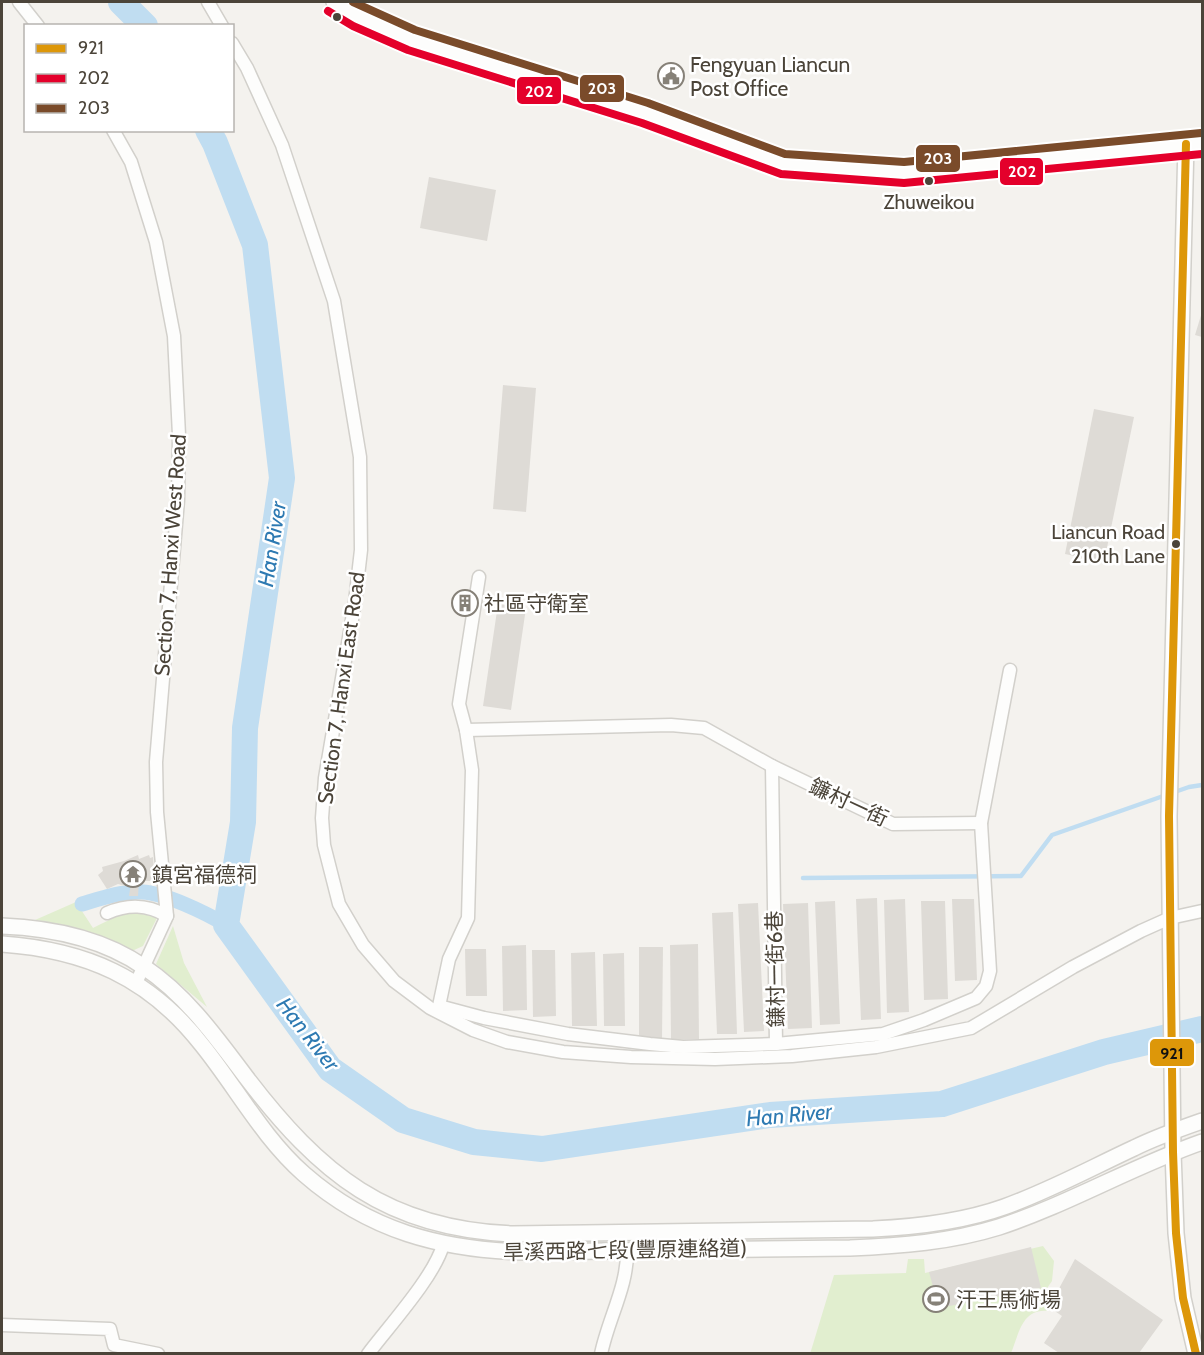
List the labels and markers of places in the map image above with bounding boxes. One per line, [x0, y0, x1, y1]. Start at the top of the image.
unlabelled marker [331, 11, 343, 23]
place label: Fengyuan Liancun Post Office [690, 52, 850, 101]
public building icon: Fengyuan Liancun Post Office [656, 61, 686, 91]
marker: Zhuweikou [923, 175, 935, 187]
place label: Zhuweikou [883, 190, 975, 214]
place label: Liancun Road 210th Lane [1051, 520, 1165, 568]
marker: Liancun Road 210th Lane [1170, 538, 1182, 550]
building icon: 社區守衛室 [450, 588, 480, 618]
place label: 社區守衛室 [484, 591, 589, 616]
temple icon: 鎮宮福德祠 [118, 859, 148, 889]
place label: 鎮宮福德祠 [152, 862, 257, 887]
sports icon: 汗王馬術場 [921, 1284, 951, 1314]
place label: 汗王馬術場 [956, 1287, 1061, 1312]

